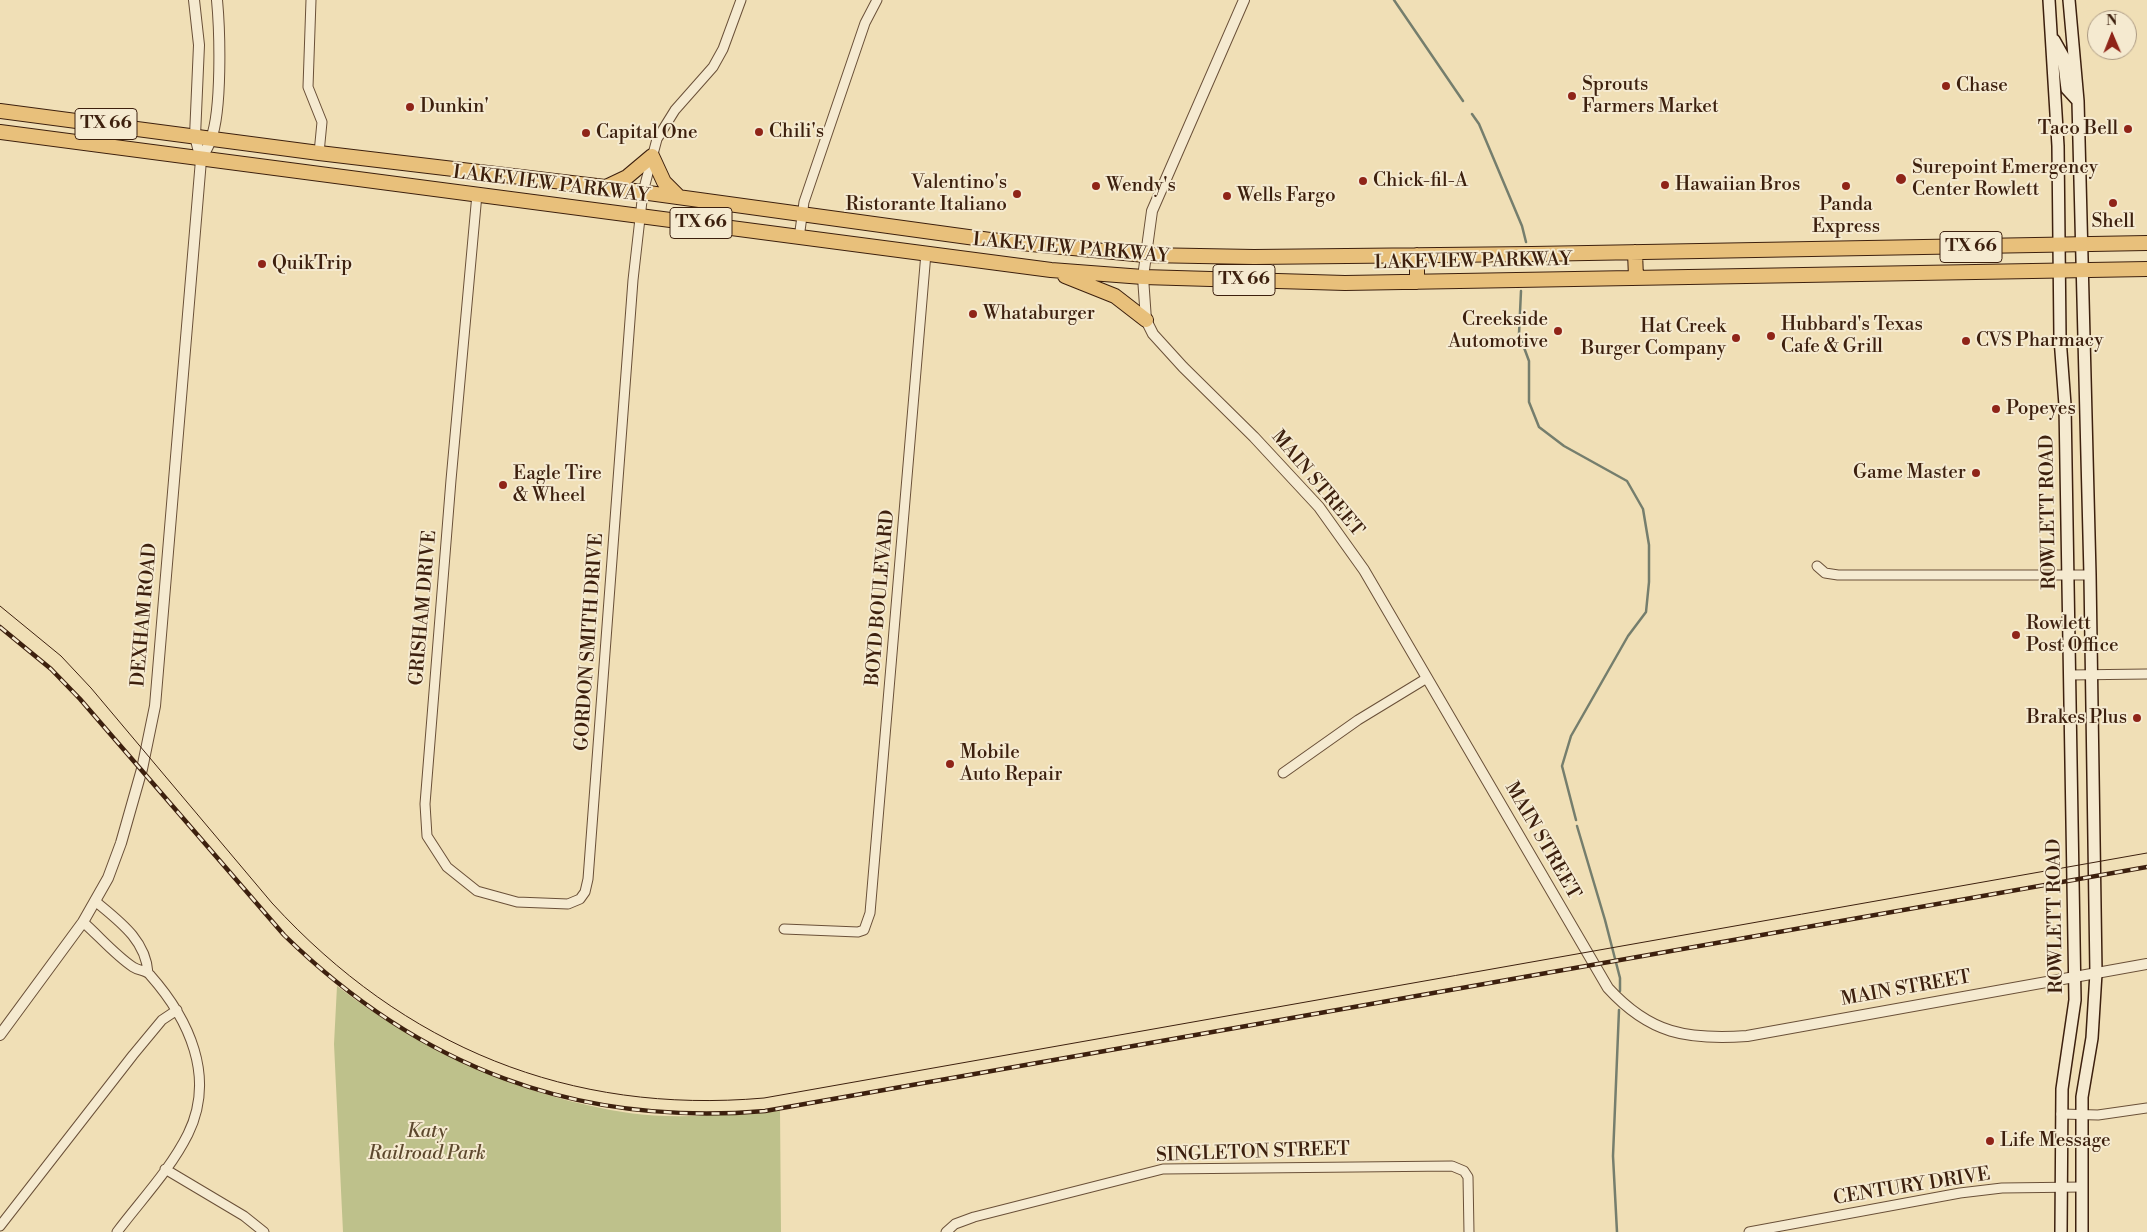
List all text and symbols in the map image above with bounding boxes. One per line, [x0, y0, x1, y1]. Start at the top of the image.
north arrow [2087, 10, 2137, 60]
text: N [2106, 12, 2117, 30]
place label: Sprouts Farmers Market [1582, 74, 1719, 118]
place label: Chase [1956, 75, 2008, 97]
marker: Chase [1940, 80, 1952, 92]
marker: Sprouts Farmers Market [1566, 90, 1578, 102]
place label: Dunkin' [420, 96, 489, 118]
marker: Dunkin' [404, 101, 416, 113]
road number: TX 66 [75, 108, 137, 140]
place label: Taco Bell [2038, 118, 2118, 140]
place label: Chili's [769, 121, 824, 143]
place label: Capital One [596, 122, 698, 144]
marker: Taco Bell [2122, 123, 2134, 135]
marker: Chili's [753, 126, 765, 138]
marker: Capital One [580, 127, 592, 139]
place label: Surepoint Emergency Center Rowlett [1912, 157, 2098, 201]
street label: LAKEVIEW PARKWAY [452, 162, 650, 208]
place label: Chick-fil-A [1373, 170, 1468, 192]
place label: Valentino's Ristorante Italiano [845, 172, 1007, 216]
marker: Surepoint Emergency Center Rowlett [1894, 172, 1908, 186]
place label: Hawaiian Bros [1675, 174, 1800, 196]
place label: Wendy's [1106, 175, 1176, 197]
marker: Chick-fil-A [1357, 175, 1369, 187]
marker: Hawaiian Bros [1659, 179, 1671, 191]
marker: Wendy's [1090, 180, 1102, 192]
marker: Panda Express [1840, 180, 1852, 192]
place label: Wells Fargo [1237, 185, 1336, 207]
marker: Valentino's Ristorante Italiano [1011, 188, 1023, 200]
marker: Wells Fargo [1221, 190, 1233, 202]
place label: Panda Express [1812, 194, 1880, 238]
marker: Shell [2107, 197, 2119, 209]
road number: TX 66 [670, 208, 732, 238]
place label: Shell [2091, 211, 2135, 233]
street label: LAKEVIEW PARKWAY [972, 229, 1170, 269]
road number: TX 66 [1940, 232, 2002, 262]
street label: LAKEVIEW PARKWAY [1374, 249, 1572, 275]
place label: QuikTrip [272, 253, 352, 275]
marker: QuikTrip [256, 258, 268, 270]
road number: TX 66 [1213, 264, 1275, 296]
place label: Whataburger [983, 303, 1095, 325]
marker: Whataburger [967, 308, 979, 320]
place label: Creekside Automotive [1448, 309, 1548, 353]
place label: Hubbard's Texas Cafe & Grill [1781, 314, 1923, 358]
place label: Hat Creek Burger Company [1581, 316, 1726, 360]
marker: Creekside Automotive [1552, 325, 1564, 337]
marker: Hubbard's Texas Cafe & Grill [1765, 330, 1777, 342]
place label: CVS Pharmacy [1976, 330, 2103, 352]
marker: Hat Creek Burger Company [1730, 332, 1742, 344]
marker: CVS Pharmacy [1960, 335, 1972, 347]
place label: Popeyes [2006, 398, 2076, 420]
marker: Popeyes [1990, 403, 2002, 415]
street label: MAIN STREET [1266, 426, 1368, 542]
street label: ROWLETT ROAD [2036, 434, 2062, 590]
place label: Game Master [1853, 462, 1966, 484]
place label: Eagle Tire & Wheel [513, 463, 602, 507]
marker: Game Master [1970, 467, 1982, 479]
marker: Eagle Tire & Wheel [497, 479, 509, 491]
street label: BOYD BOULEVARD [862, 509, 900, 687]
street label: GRISHAM DRIVE [406, 529, 442, 687]
street label: GORDON SMITH DRIVE [571, 532, 609, 752]
street label: DEXHAM ROAD [127, 542, 163, 688]
place label: Rowlett Post Office [2026, 613, 2119, 657]
marker: Rowlett Post Office [2010, 629, 2022, 641]
place label: Brakes Plus [2027, 707, 2127, 729]
marker: Brakes Plus [2131, 712, 2143, 724]
place label: Mobile Auto Repair [960, 742, 1062, 786]
marker: Mobile Auto Repair [944, 758, 956, 770]
street label: MAIN STREET [1499, 778, 1585, 904]
street label: ROWLETT ROAD [2043, 838, 2069, 994]
street label: MAIN STREET [1839, 966, 1973, 1012]
park label: Katy Railroad Park [368, 1121, 486, 1165]
place label: Life Message [2000, 1130, 2111, 1152]
marker: Life Message [1984, 1135, 1996, 1147]
street label: SINGLETON STREET [1156, 1138, 1350, 1168]
street label: CENTURY DRIVE [1832, 1163, 1992, 1211]

